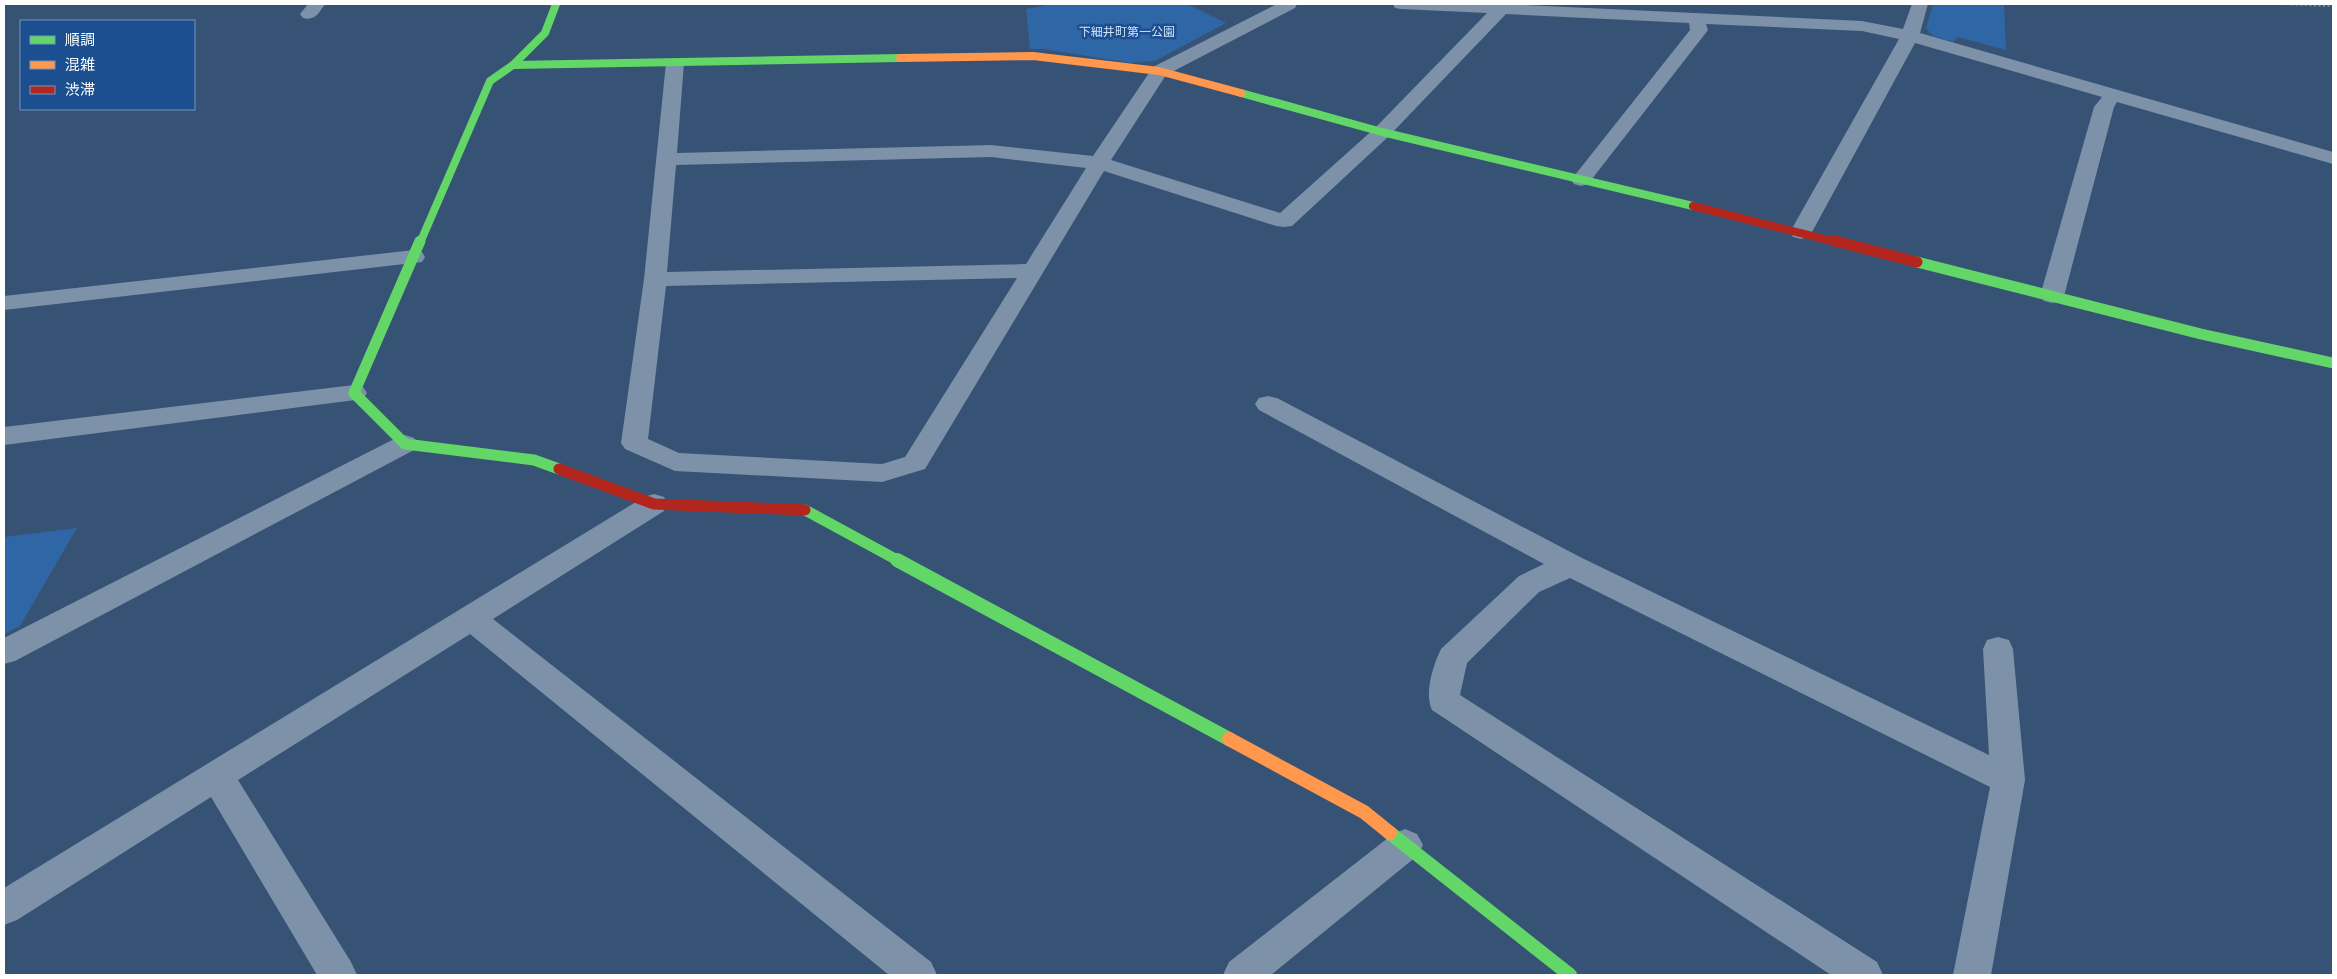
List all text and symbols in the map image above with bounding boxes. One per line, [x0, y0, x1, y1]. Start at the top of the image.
legend [20, 20, 195, 110]
park label: 下細井町第一公園 [1079, 24, 1175, 40]
text: 順調 [65, 30, 95, 49]
text: 混雑 [65, 55, 95, 74]
text: 渋滞 [65, 80, 95, 99]

